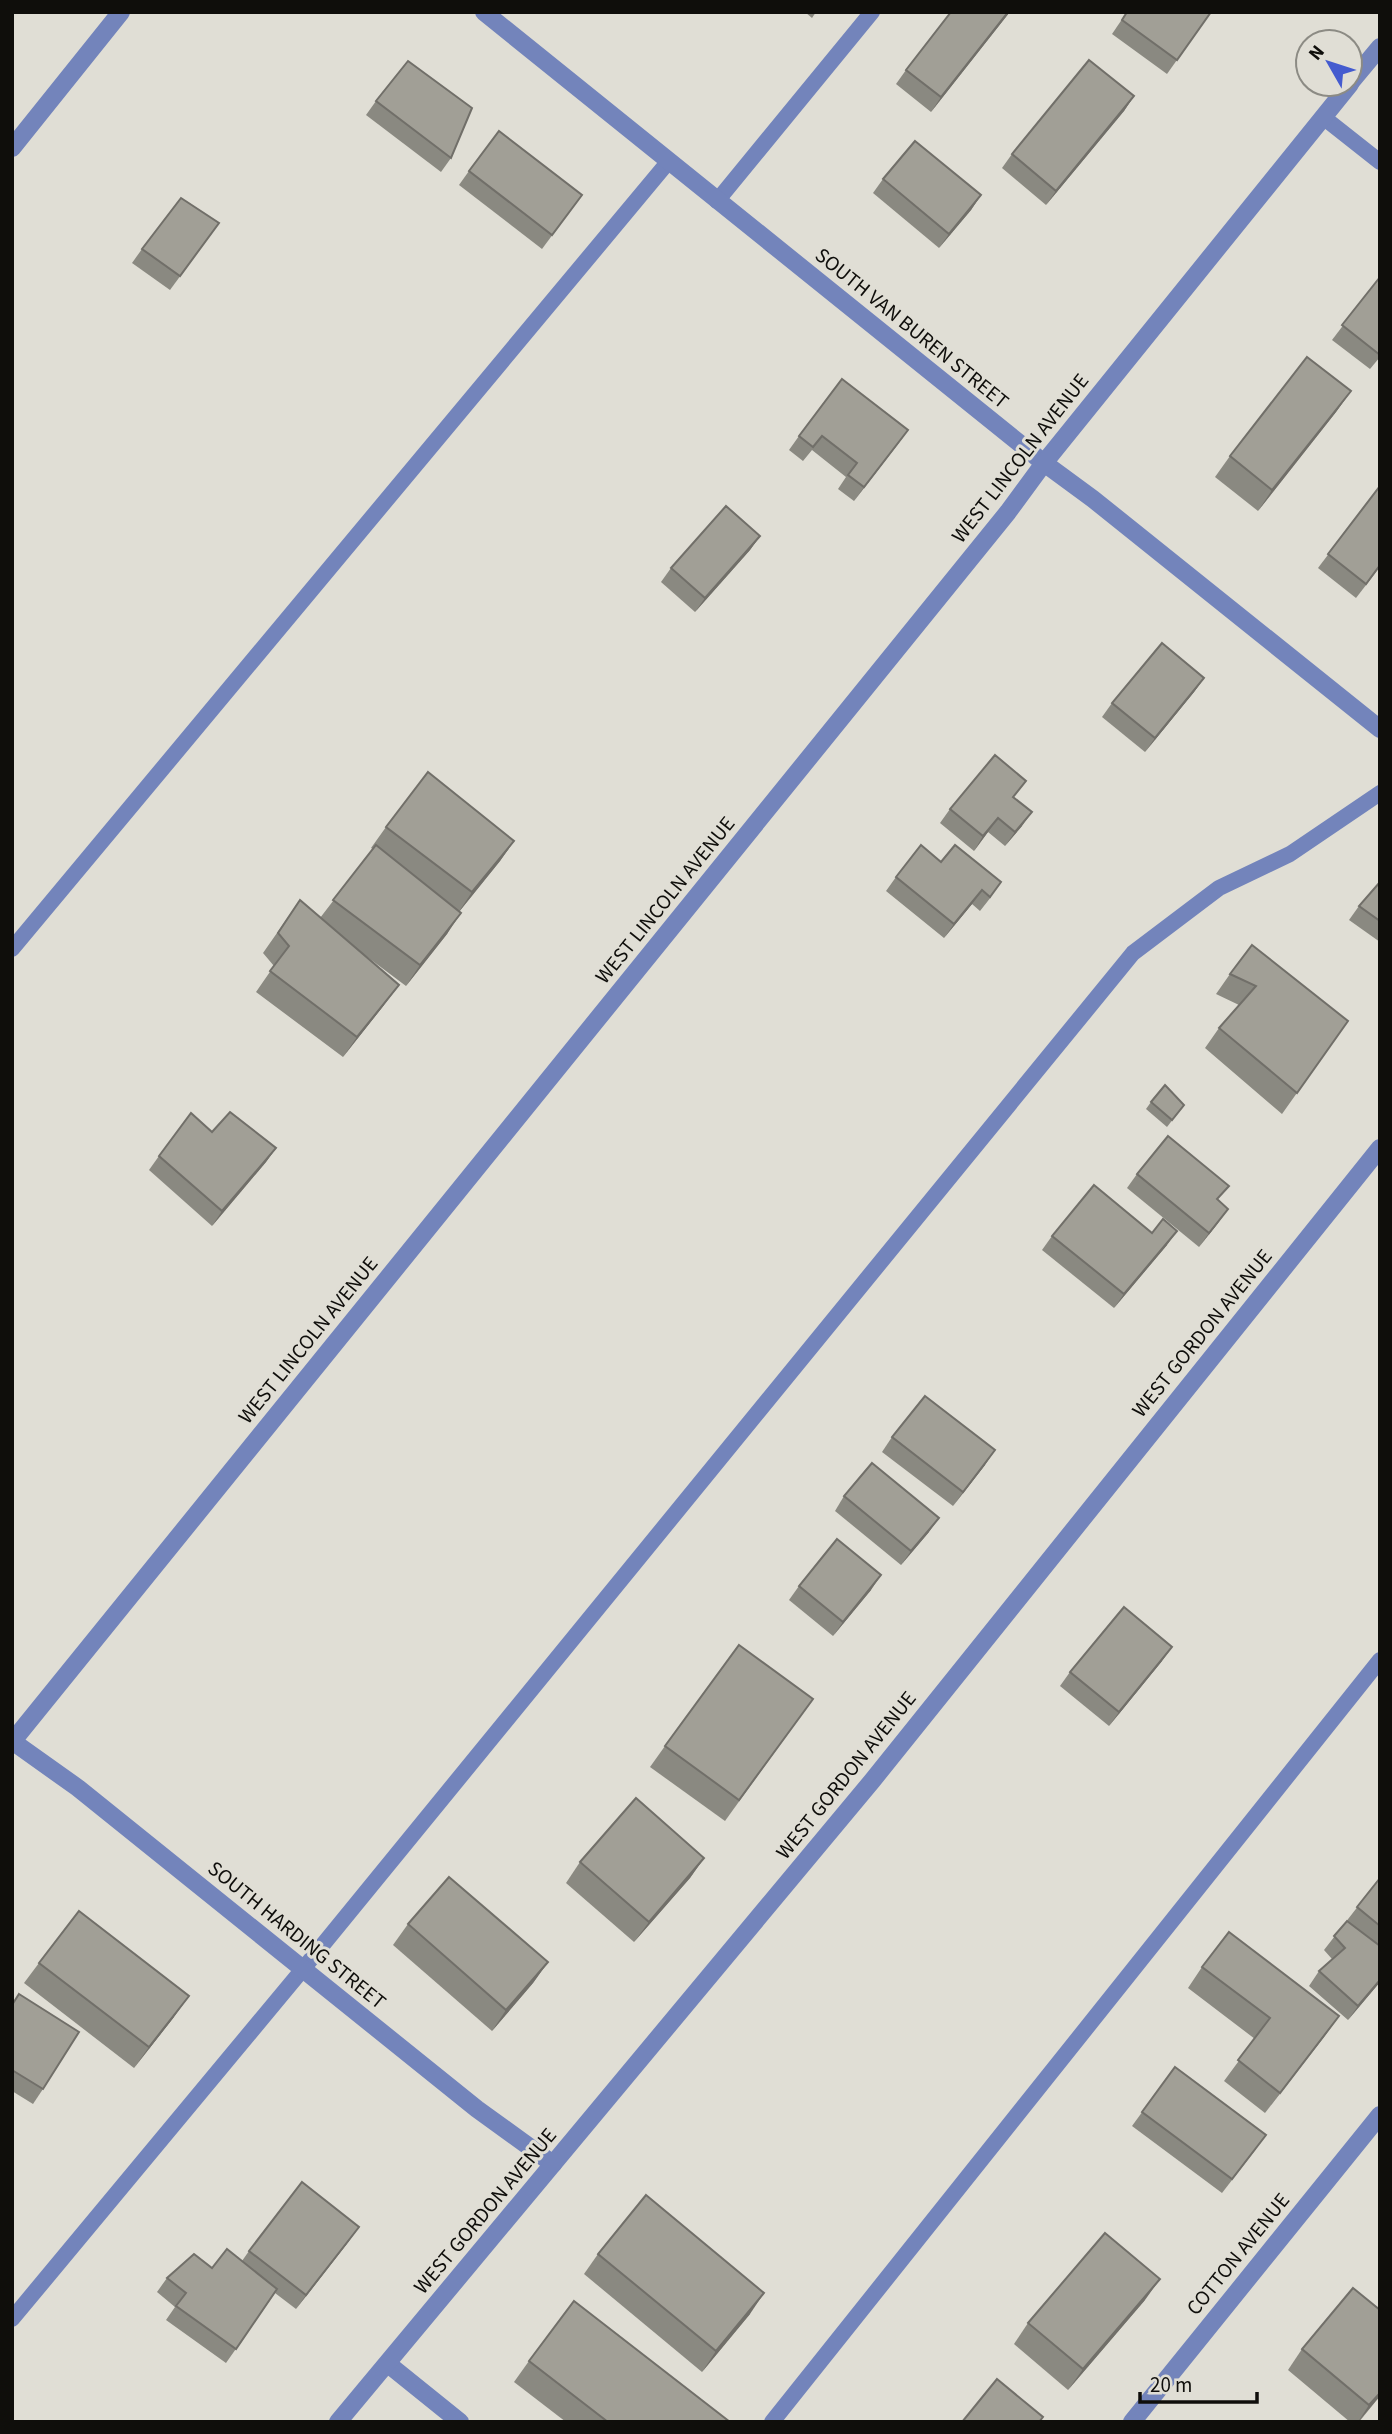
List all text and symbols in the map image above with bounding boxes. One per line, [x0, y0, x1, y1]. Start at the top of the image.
north arrow [1294, 28, 1364, 98]
text: N [1302, 40, 1331, 67]
street label: SOUTH VAN BUREN STREET [809, 240, 1015, 416]
street label: WEST LINCOLN AVENUE [944, 367, 1096, 549]
street label: WEST LINCOLN AVENUE [588, 810, 742, 990]
street label: WEST GORDON AVENUE [1125, 1243, 1279, 1423]
street label: WEST LINCOLN AVENUE [231, 1250, 385, 1430]
street label: WEST GORDON AVENUE [769, 1685, 923, 1865]
street label: SOUTH HARDING STREET [202, 1854, 392, 2016]
street label: WEST GORDON AVENUE [406, 2121, 564, 2301]
street label: COTTON AVENUE [1179, 2186, 1297, 2322]
scale bar [1140, 2360, 1257, 2404]
text: 20 m [1150, 2370, 1192, 2400]

